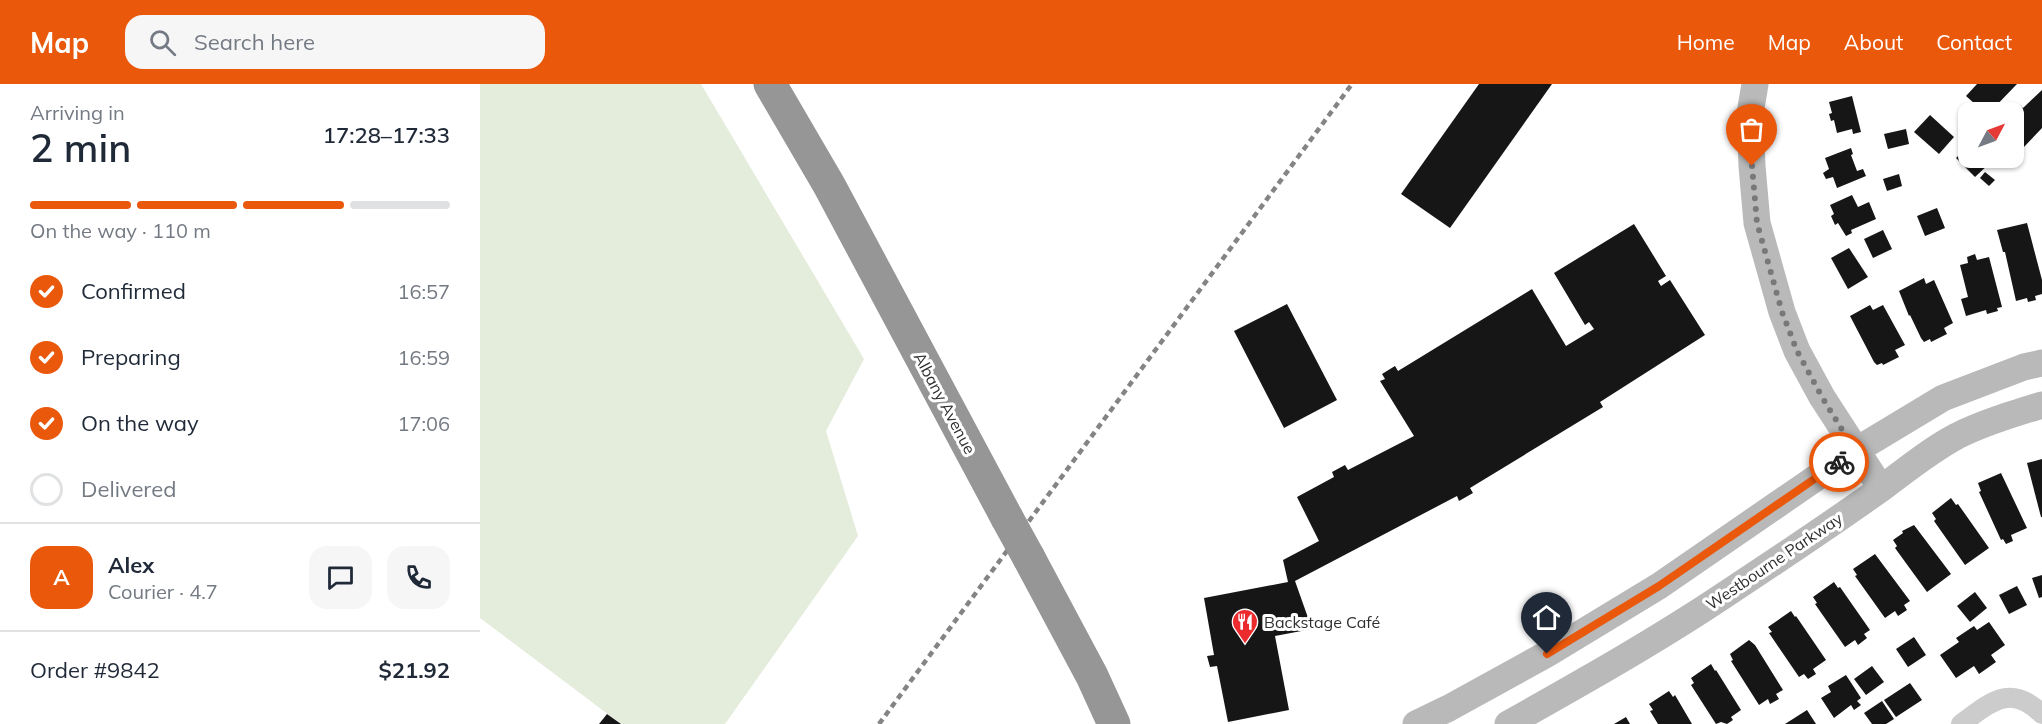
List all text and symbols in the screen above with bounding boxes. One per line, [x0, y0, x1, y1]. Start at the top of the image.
search box [125, 15, 545, 69]
text: Map [30, 25, 89, 60]
icon: search [146, 26, 179, 59]
text: Search here [194, 28, 315, 56]
text: Home [1677, 29, 1735, 55]
text: Map [1768, 29, 1811, 55]
text: About [1844, 29, 1903, 55]
text: Contact [1936, 29, 2012, 55]
text: Arriving in [30, 100, 125, 125]
north arrow [1958, 102, 2024, 168]
map controls [1958, 102, 2024, 168]
pin [1726, 104, 1777, 166]
icon: bag [1735, 113, 1768, 146]
text: 17:28–17:33 [323, 121, 450, 149]
text: 2 min [30, 123, 131, 172]
text: On the way · 110 m [30, 218, 211, 243]
icon: check [30, 275, 63, 308]
text: Confirmed [81, 277, 186, 305]
text: 16:57 [397, 279, 450, 304]
icon: check [30, 341, 63, 374]
text: Preparing [81, 343, 181, 371]
text: 16:59 [397, 345, 450, 370]
street label: Albany Avenue [910, 349, 980, 457]
icon: check [30, 407, 63, 440]
text: On the way [81, 409, 199, 437]
text: 17:06 [397, 411, 450, 436]
courier [1809, 432, 1869, 492]
icon: bike [1823, 446, 1856, 479]
text: Delivered [81, 475, 176, 503]
street label: Westbourne Parkway [1702, 508, 1846, 614]
button: chat [309, 546, 372, 609]
button: phone [387, 546, 450, 609]
text: Alex [108, 551, 154, 579]
text: A [53, 563, 70, 591]
text: Courier · 4.7 [108, 579, 218, 604]
pin [1521, 592, 1572, 654]
icon: home [1530, 601, 1563, 634]
restaurant icon: Backstage Café [1230, 607, 1260, 645]
place label: Backstage Café [1264, 612, 1380, 632]
text: Order #9842 [30, 656, 160, 684]
text: $21.92 [379, 656, 450, 684]

